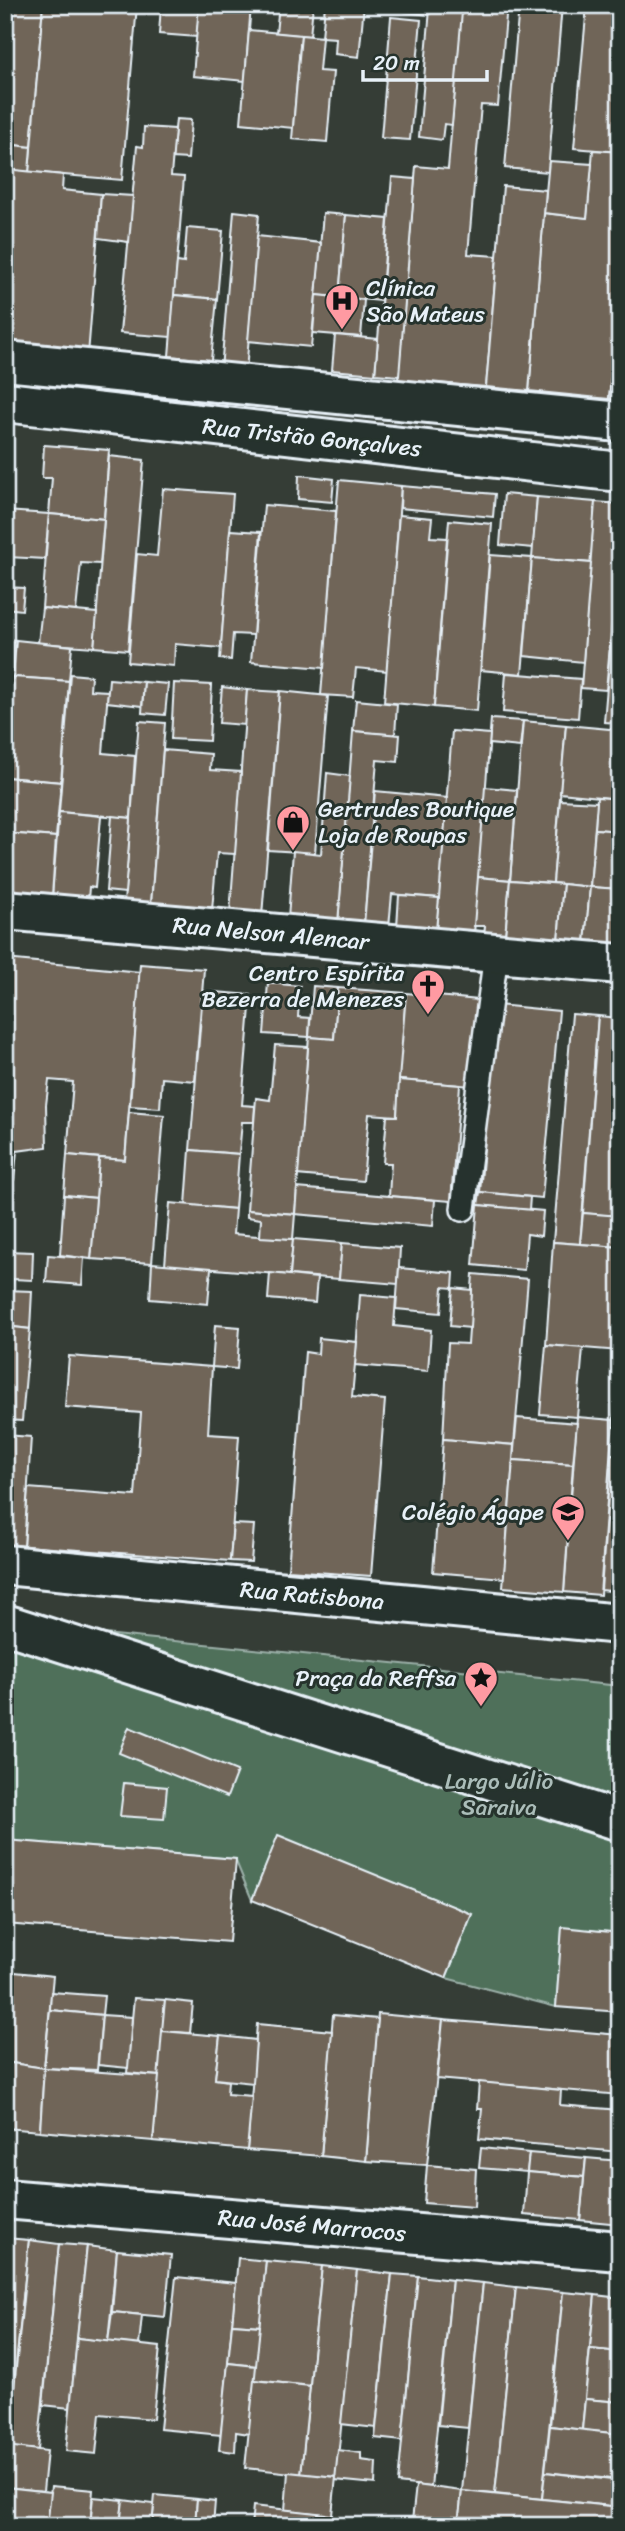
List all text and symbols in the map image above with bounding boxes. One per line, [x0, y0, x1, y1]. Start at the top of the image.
scale bar [363, 38, 487, 82]
text: 20 m [373, 44, 420, 82]
place label: Clínica São Mateus [366, 268, 485, 335]
hospital icon: Clínica São Mateus [323, 282, 361, 331]
street label: Rua Tristão Gonçalves [200, 406, 424, 469]
place label: Gertrudes Boutique Loja de Roupas [318, 789, 515, 856]
shop icon: Gertrudes Boutique Loja de Roupas [274, 803, 312, 852]
street label: Rua Nelson Alencar [171, 905, 372, 963]
place label: Centro Espírita Bezerra de Menezes [201, 953, 404, 1020]
church icon: Centro Espírita Bezerra de Menezes [409, 967, 447, 1016]
place label: Colégio Ágape [402, 1492, 544, 1533]
school or university icon: Colégio Ágape [549, 1493, 587, 1542]
street label: Rua Ratisbona [238, 1569, 386, 1622]
place label: Praça da Reffsa [295, 1658, 456, 1699]
place icon: Praça da Reffsa [462, 1659, 500, 1708]
park label: Largo Júlio Saraiva [445, 1761, 554, 1828]
street label: Rua José Marrocos [216, 2197, 408, 2254]

